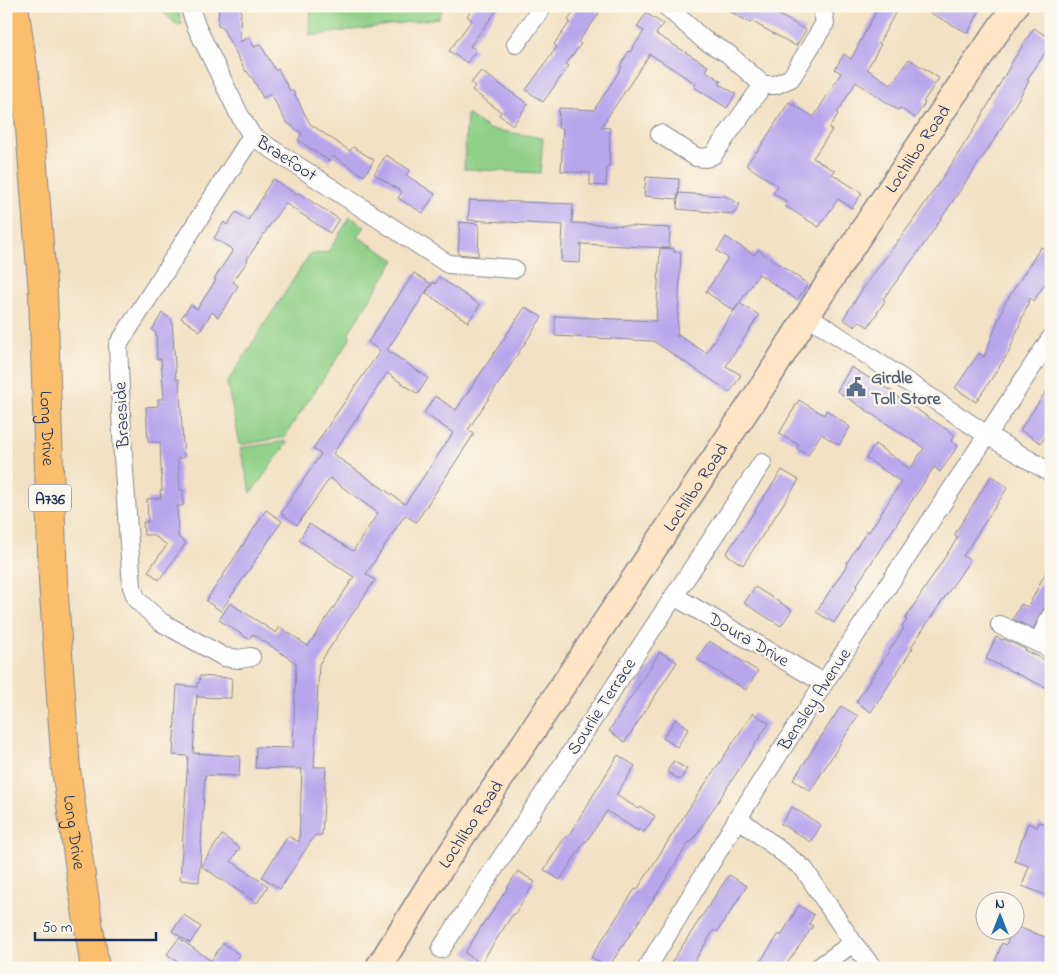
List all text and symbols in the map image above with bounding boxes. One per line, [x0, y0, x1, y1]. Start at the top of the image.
street label: Lochlibo Road [880, 100, 958, 199]
street label: Braefoot [250, 130, 321, 189]
place label: Girdle Toll Store [871, 366, 942, 413]
public building icon: Girdle Toll Store [845, 376, 867, 398]
street label: Braeside [108, 380, 138, 450]
street label: Long Drive [31, 390, 60, 467]
street label: Lochlibo Road [658, 439, 736, 538]
road number: A736 [29, 484, 71, 512]
street label: Doura Drive [702, 606, 794, 675]
street label: Bensley Avenue [772, 643, 859, 757]
street label: Sourlie Terrace [562, 653, 644, 761]
street label: Lochlibo Road [433, 776, 511, 875]
street label: Long Drive [55, 793, 91, 873]
north arrow [974, 892, 1024, 942]
text: N [995, 894, 1005, 915]
scale bar [35, 909, 156, 941]
text: 50 m [42, 917, 73, 939]

